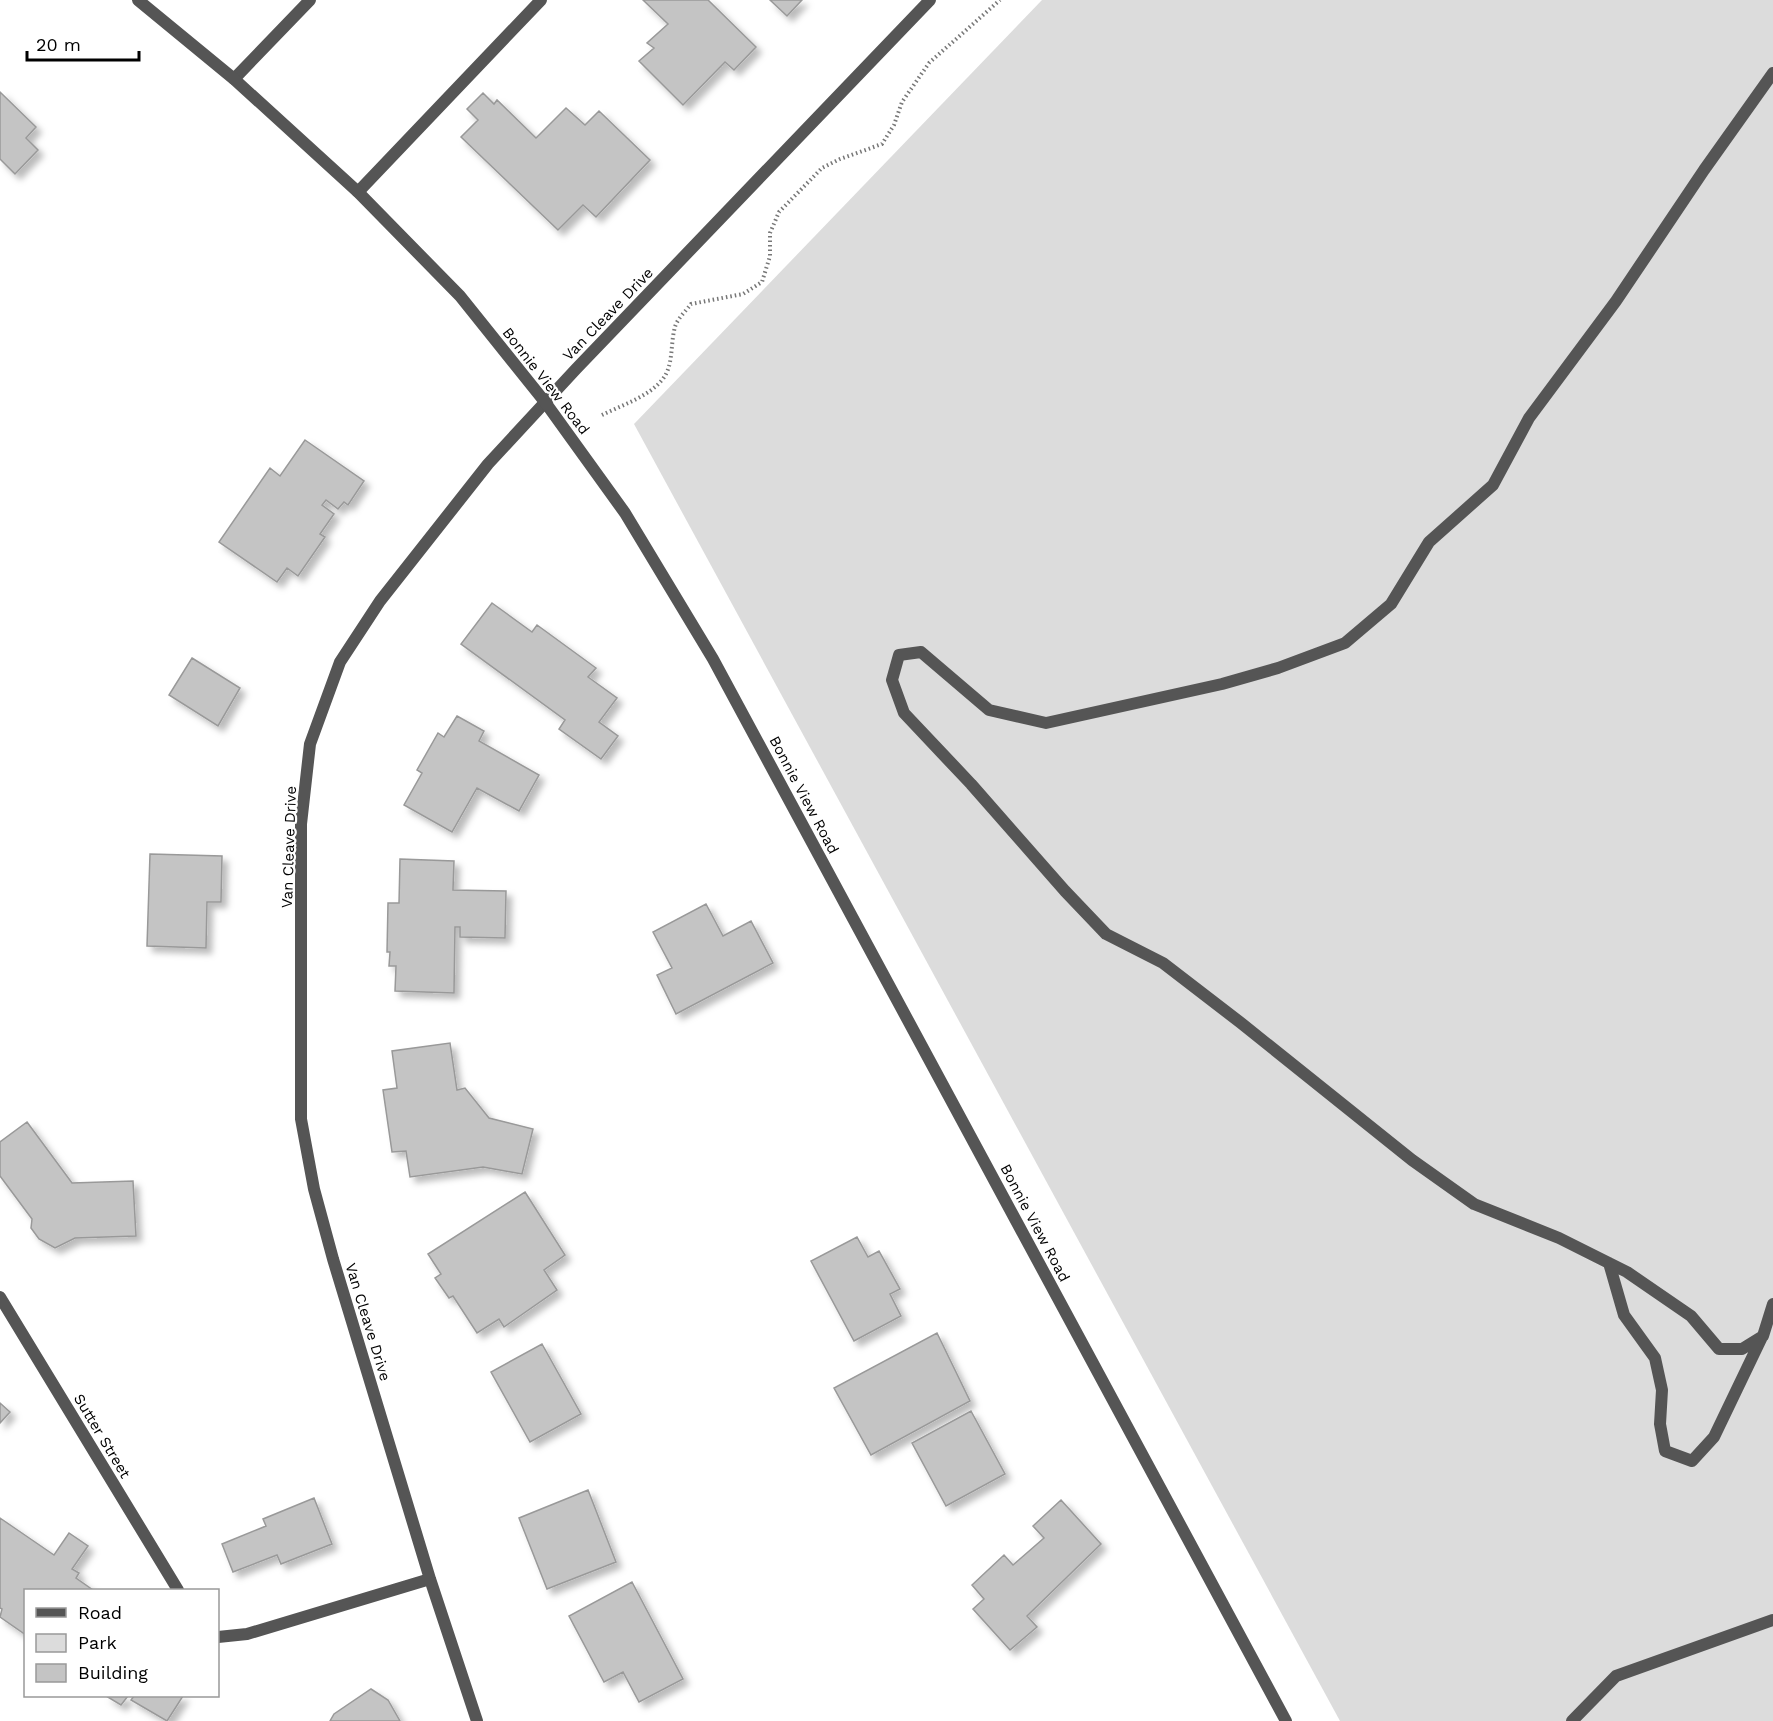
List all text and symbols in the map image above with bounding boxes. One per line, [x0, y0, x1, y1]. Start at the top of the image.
scale bar [27, 24, 140, 62]
text: 20 m [36, 34, 81, 55]
street label: Van Cleave Drive [559, 264, 657, 364]
street label: Bonnie View Road [499, 324, 593, 438]
street label: Bonnie View Road [765, 733, 843, 857]
street label: Van Cleave Drive [278, 786, 300, 908]
street label: Bonnie View Road [996, 1161, 1074, 1285]
street label: Van Cleave Drive [342, 1261, 394, 1383]
street label: Sutter Street [70, 1391, 135, 1482]
legend [24, 1589, 219, 1697]
text: Road [78, 1602, 122, 1623]
text: Park [78, 1632, 117, 1653]
text: Building [78, 1662, 148, 1683]

